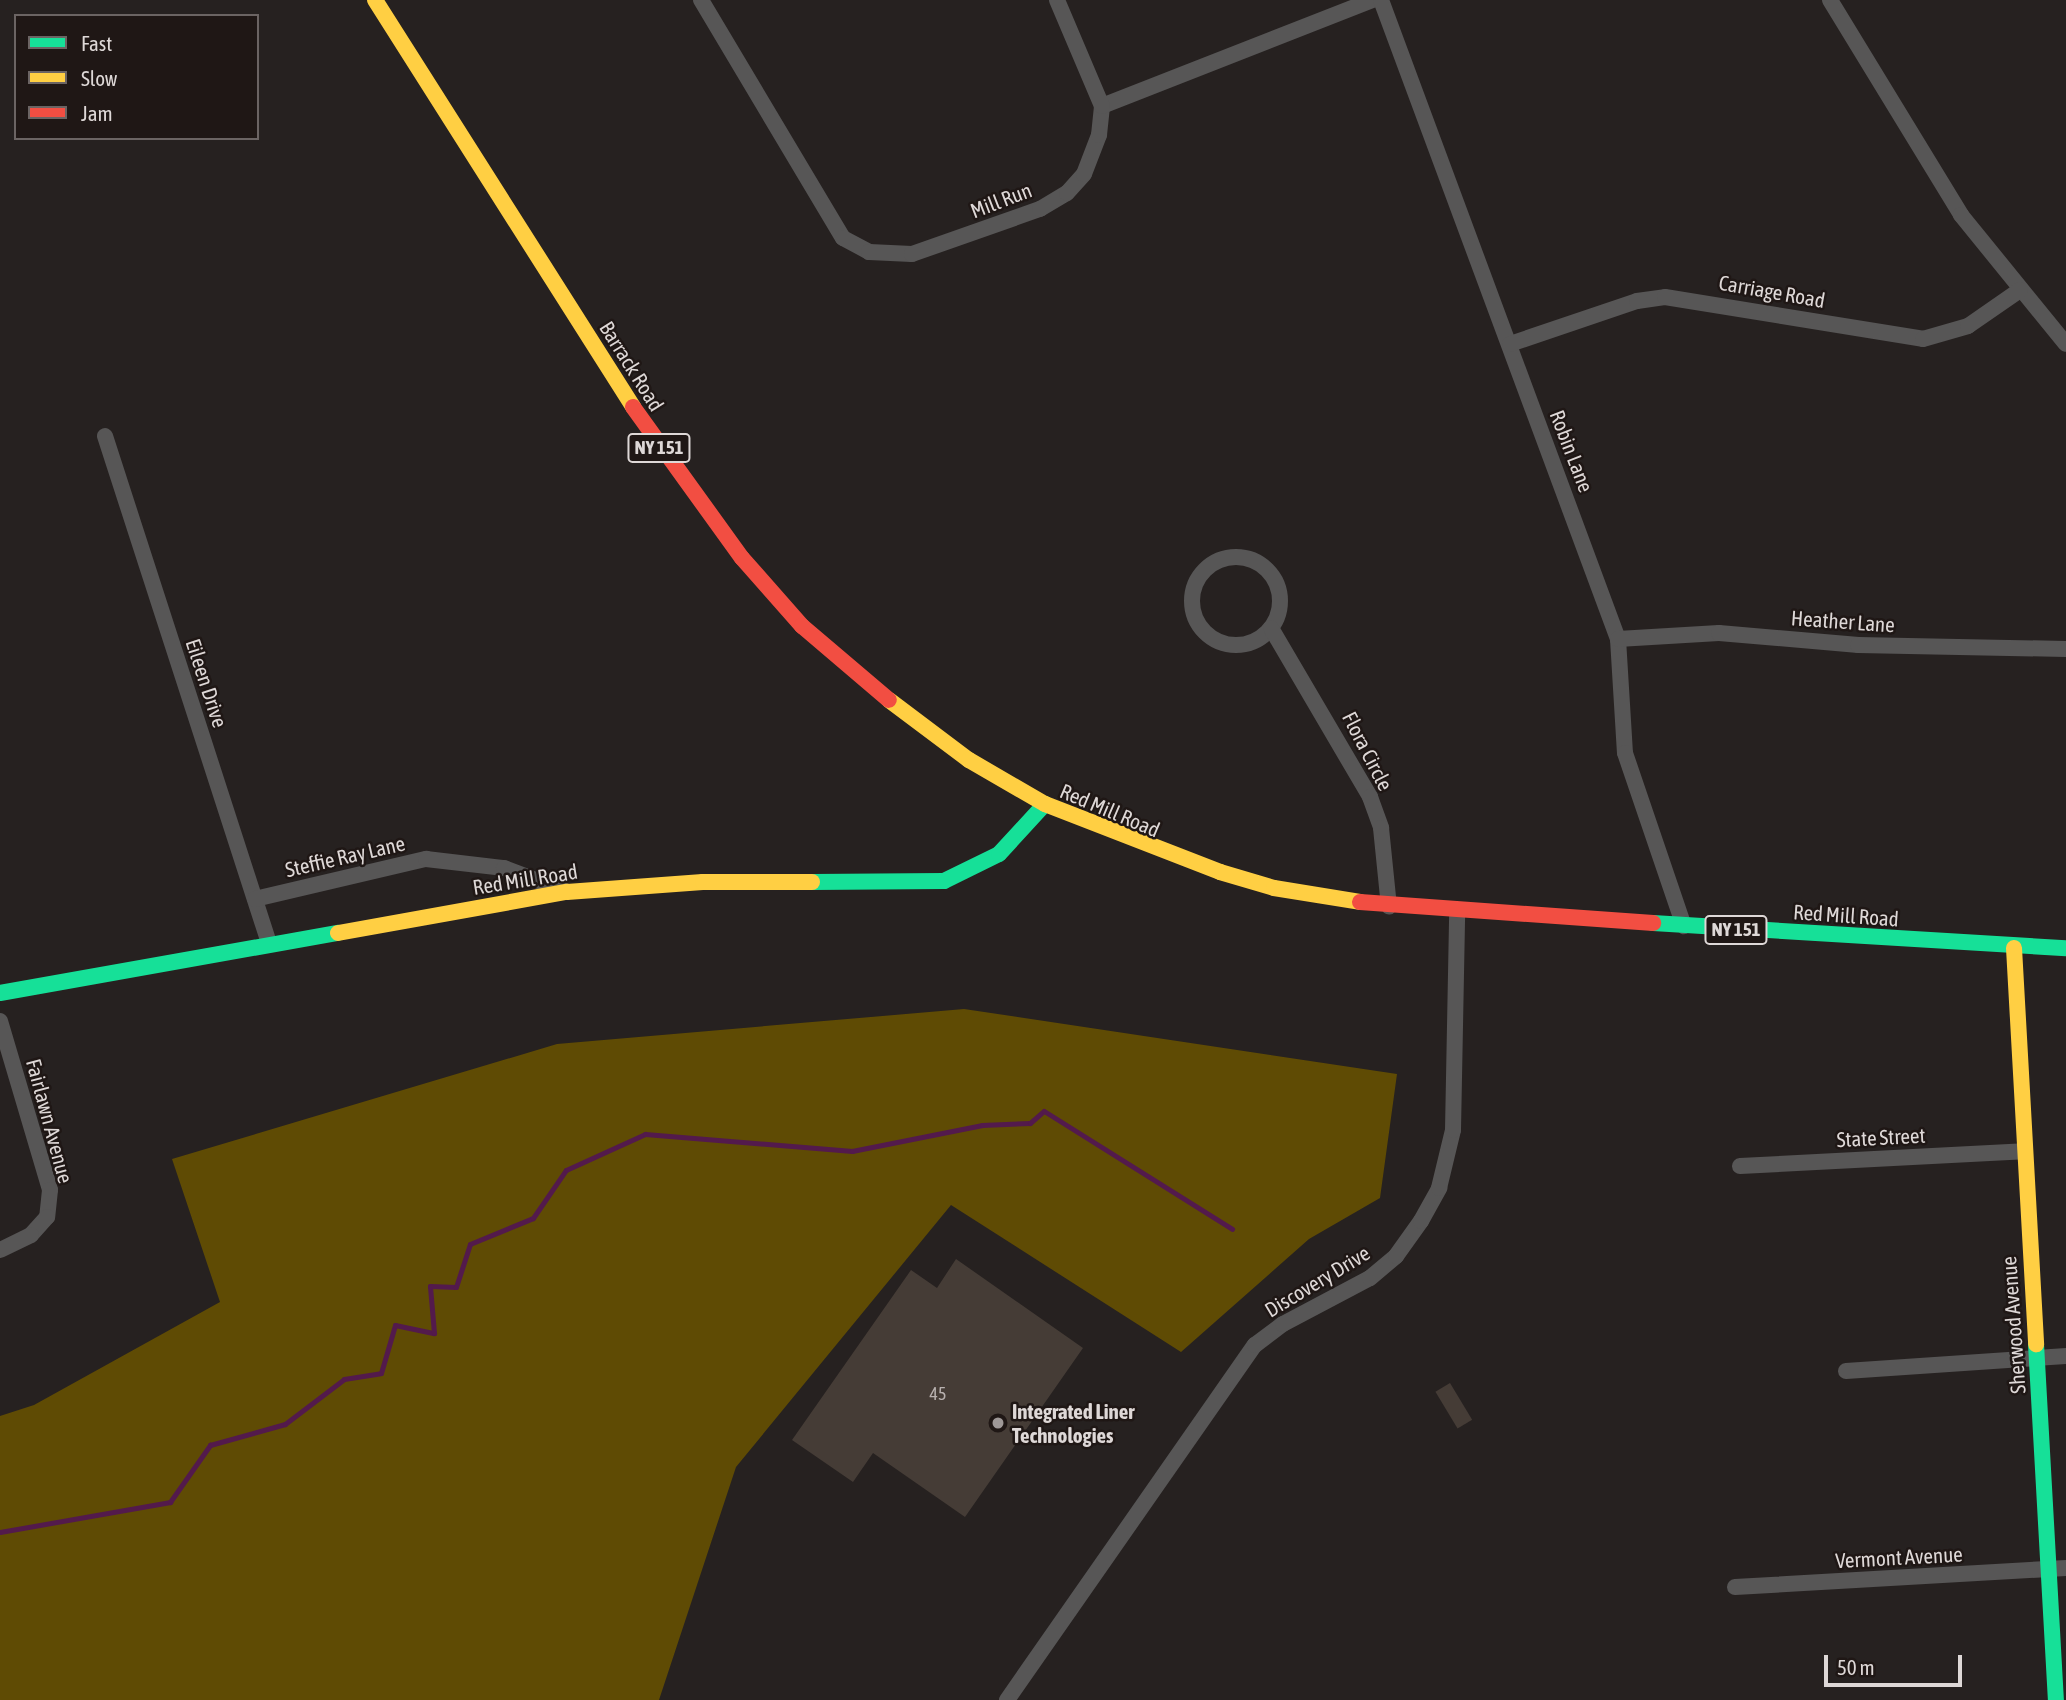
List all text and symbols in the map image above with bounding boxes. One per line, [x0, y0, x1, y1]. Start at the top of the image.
legend [14, 14, 259, 140]
text: Fast [81, 31, 112, 55]
text: Slow [81, 66, 117, 90]
text: Jam [81, 101, 113, 125]
street label: Mill Run [967, 177, 1035, 223]
street label: Carriage Road [1717, 269, 1827, 313]
street label: Barrack Road [594, 316, 670, 416]
street label: Robin Lane [1545, 406, 1599, 496]
road number: NY 151 [626, 432, 692, 463]
street label: Heather Lane [1790, 605, 1896, 637]
street label: Eileen Drive [181, 635, 233, 731]
street label: Flora Circle [1337, 707, 1399, 795]
street label: Red Mill Road [1056, 778, 1164, 842]
street label: Steffie Ray Lane [283, 830, 407, 882]
street label: Red Mill Road [471, 858, 579, 900]
street label: Red Mill Road [1792, 899, 1900, 931]
road number: NY 151 [1703, 914, 1769, 946]
street label: Fairlawn Avenue [21, 1056, 79, 1186]
street label: State Street [1836, 1122, 1926, 1152]
street label: Discovery Drive [1260, 1240, 1374, 1322]
street label: Sherwood Avenue [1996, 1255, 2030, 1395]
house number: 45 [930, 1383, 946, 1405]
place label: Integrated Liner Technologies [1012, 1398, 1134, 1448]
marker: Integrated Liner Technologies [990, 1415, 1006, 1431]
street label: Vermont Avenue [1835, 1541, 1963, 1573]
scale bar [1828, 1640, 1966, 1684]
text: 50 m [1837, 1655, 1875, 1679]

